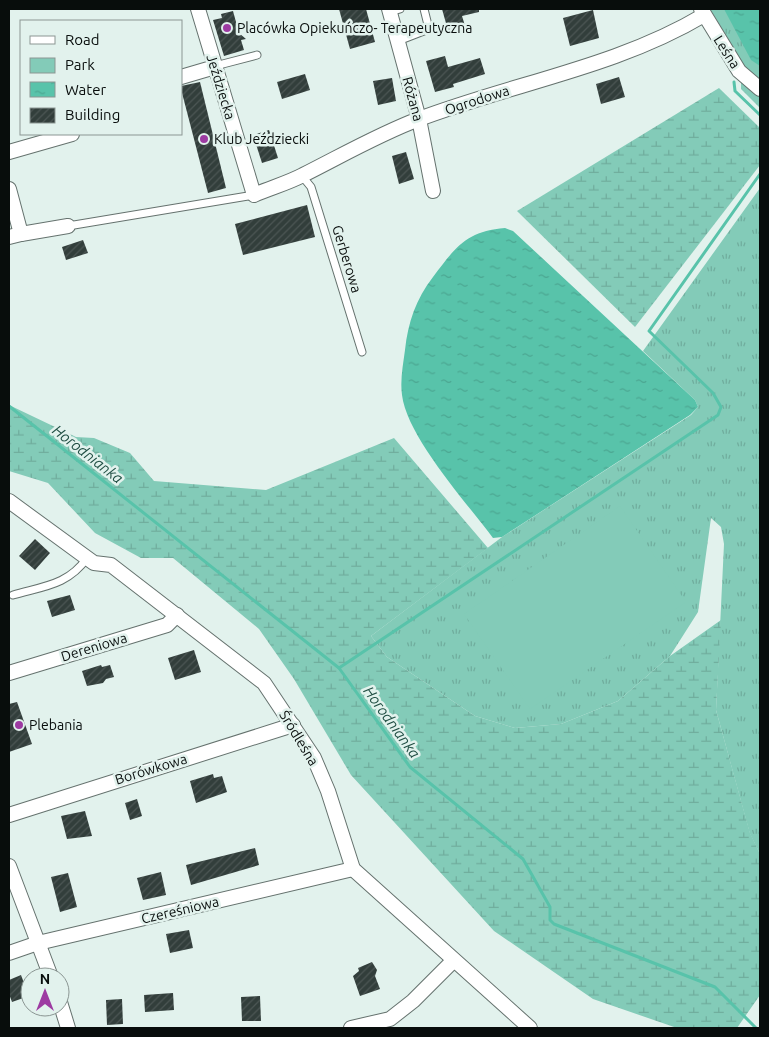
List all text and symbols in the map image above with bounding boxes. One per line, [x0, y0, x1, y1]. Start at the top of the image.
legend [20, 20, 182, 135]
place label: Placówka Opiekuńczo- Terapeutyczna [237, 20, 472, 36]
marker: Placówka Opiekuńczo- Terapeutyczna [221, 22, 233, 34]
text: Road [65, 31, 100, 48]
street label: Leśna [710, 32, 744, 72]
street label: Jeździecka [203, 52, 239, 122]
text: Park [65, 56, 95, 73]
street label: Różana [399, 75, 427, 123]
text: Water [65, 81, 106, 98]
street label: Ogrodowa [443, 82, 511, 118]
text: Building [65, 106, 120, 123]
place label: Klub Jeździecki [214, 131, 309, 147]
marker: Klub Jeździecki [198, 133, 210, 145]
street label: Gerberowa [329, 223, 365, 295]
water label: Horodnianka [49, 421, 127, 487]
street label: Dereniowa [59, 629, 129, 665]
water label: Horodnianka [360, 683, 424, 761]
street label: Śródleśna [276, 707, 323, 769]
place label: Plebania [29, 717, 83, 733]
marker: Plebania [13, 719, 25, 731]
street label: Borówkowa [113, 750, 189, 788]
street label: Czereśniowa [140, 893, 220, 927]
north arrow [20, 967, 70, 1017]
text: N [40, 971, 50, 987]

